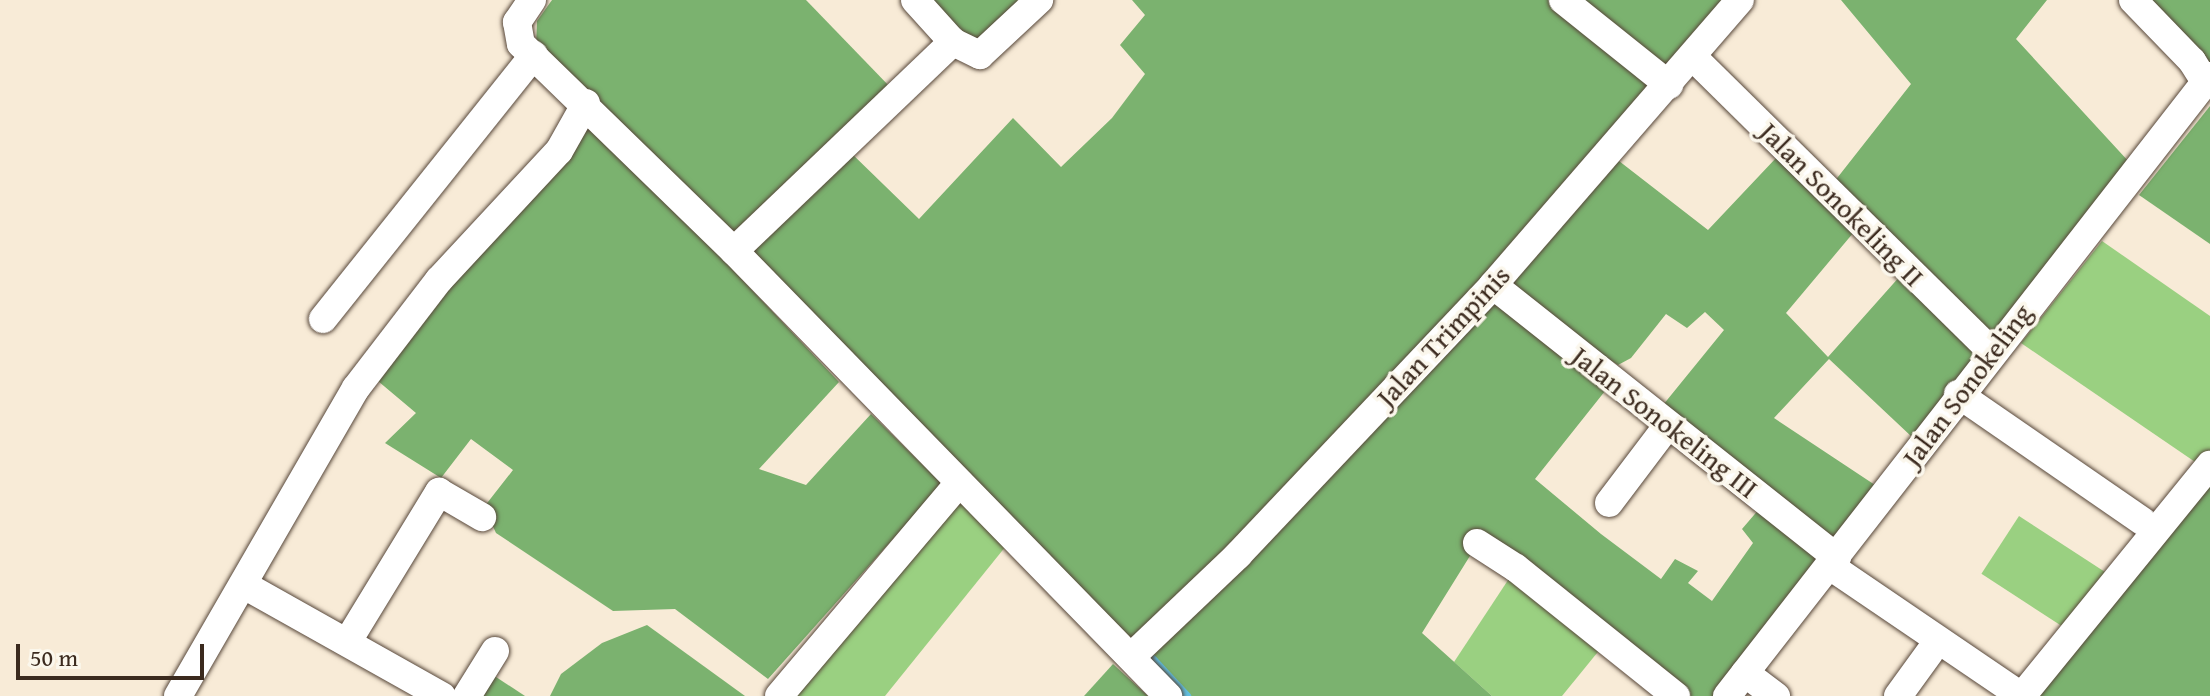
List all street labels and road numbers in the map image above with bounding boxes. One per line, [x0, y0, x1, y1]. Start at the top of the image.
street label: Jalan Sonokeling II [1753, 115, 1931, 293]
street label: Jalan Trimpinis [1369, 258, 1517, 414]
street label: Jalan Sonokeling [1895, 297, 2039, 473]
street label: Jalan Sonokeling III [1565, 339, 1765, 505]

